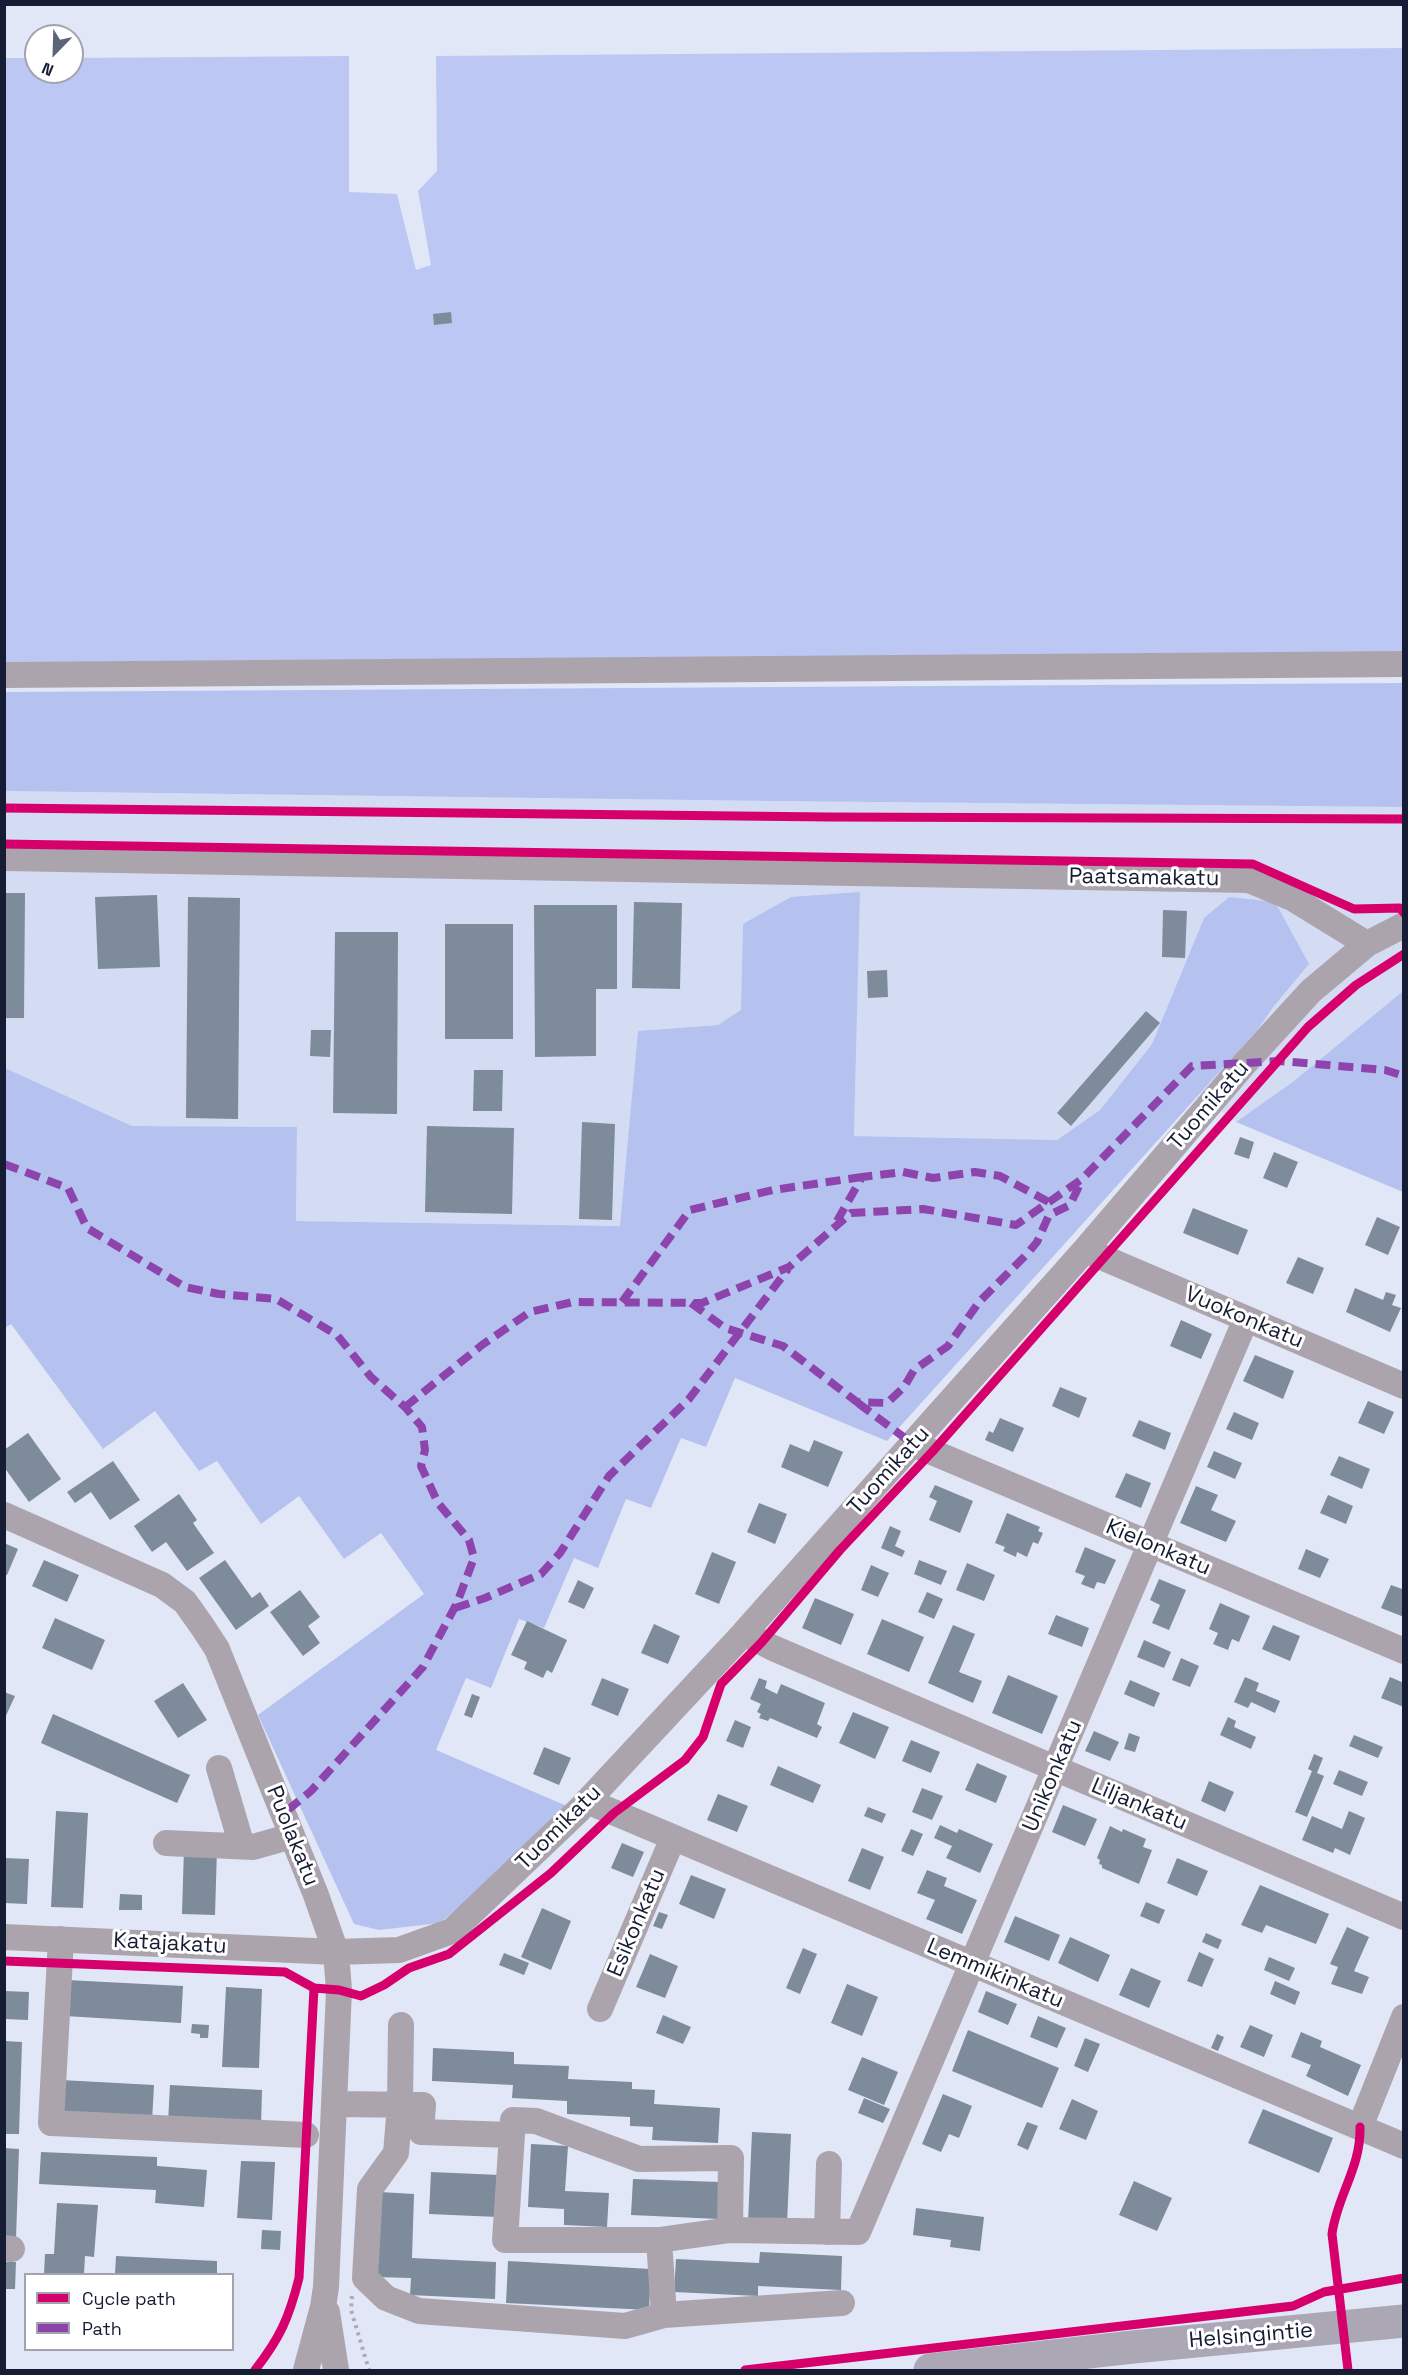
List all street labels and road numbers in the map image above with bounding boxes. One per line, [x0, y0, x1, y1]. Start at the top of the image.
street label: Paatsamakatu [1069, 863, 1219, 893]
street label: Tuomikatu [1163, 1056, 1255, 1156]
street label: Vuokonkatu [1181, 1281, 1307, 1355]
street label: Tuomikatu [842, 1421, 936, 1521]
street label: Kielonkatu [1102, 1514, 1214, 1582]
street label: Unikonkatu [1018, 1716, 1088, 1836]
street label: Liljankatu [1087, 1773, 1191, 1837]
street label: Tuomikatu [511, 1780, 607, 1876]
street label: Puolakatu [260, 1782, 324, 1890]
street label: Esikonkatu [602, 1865, 672, 1981]
street label: Katajakatu [113, 1928, 227, 1960]
street label: Lemmikinkatu [923, 1933, 1067, 2015]
street label: Helsingintie [1188, 2317, 1314, 2355]

